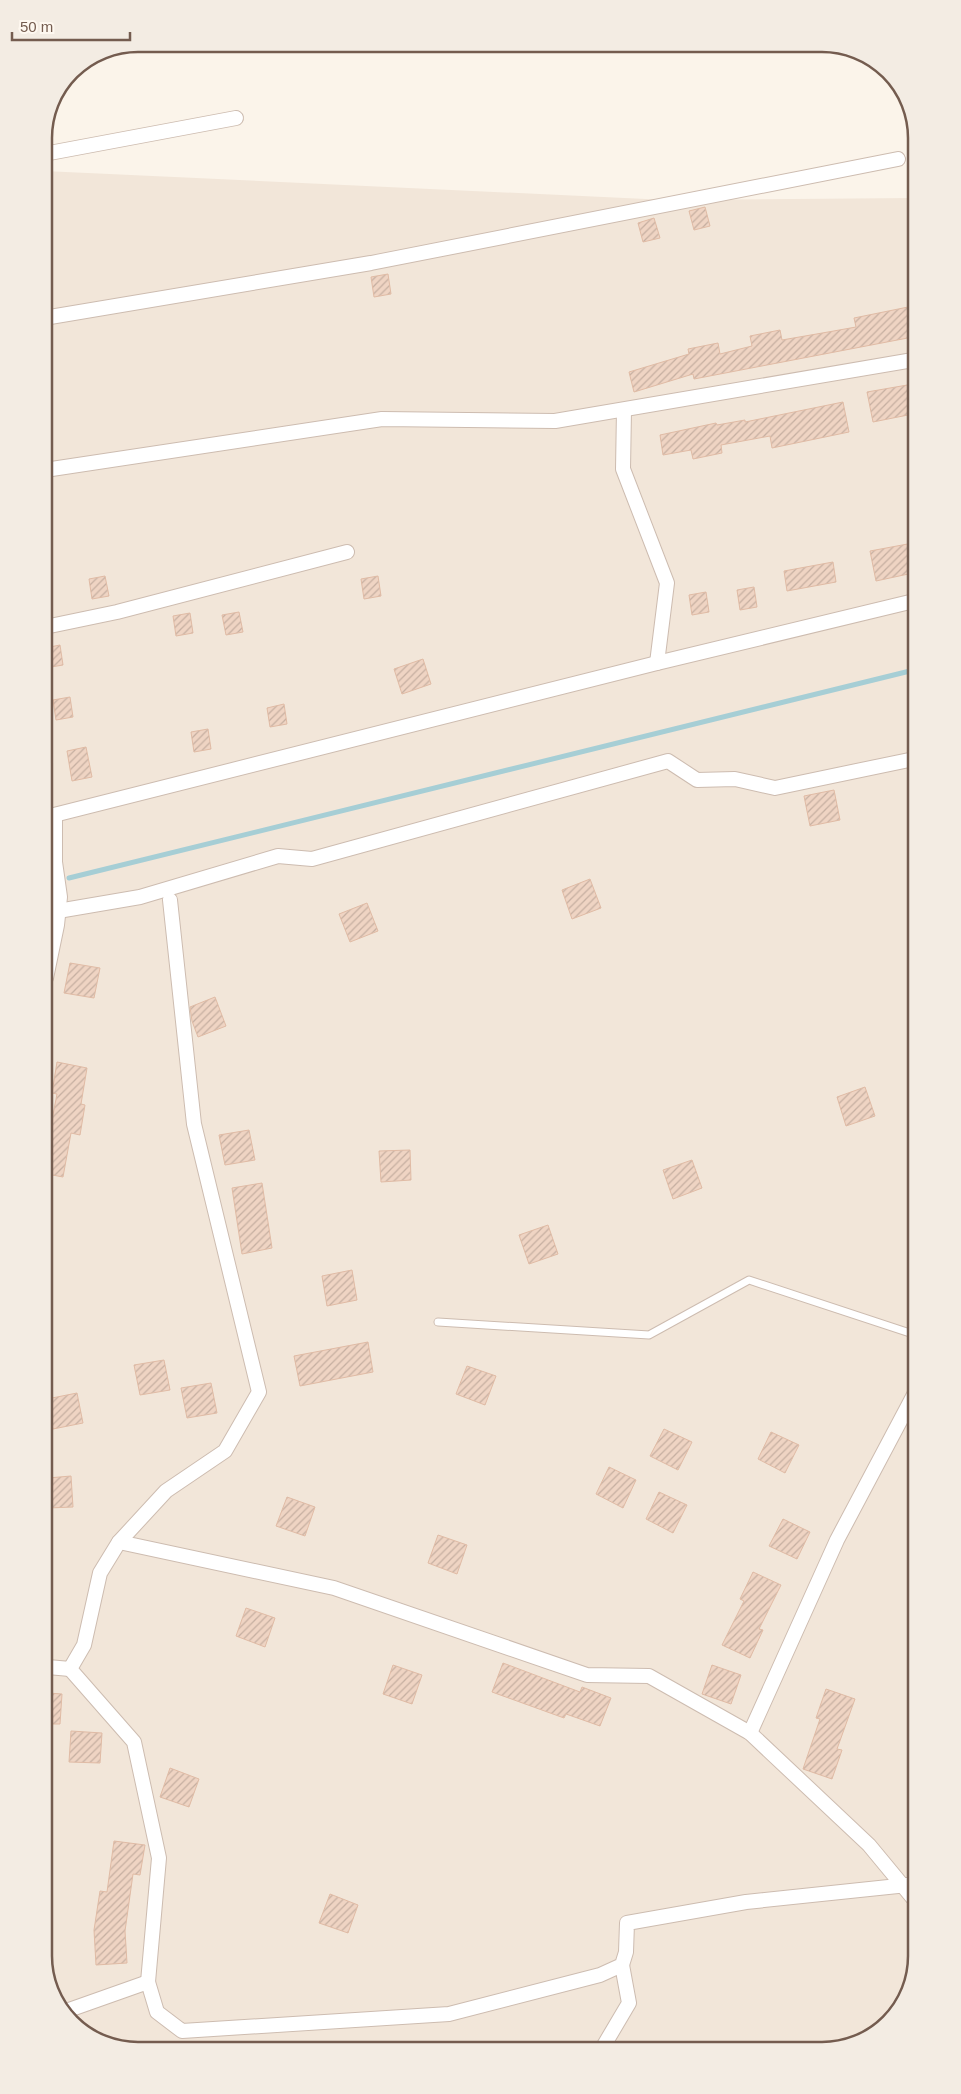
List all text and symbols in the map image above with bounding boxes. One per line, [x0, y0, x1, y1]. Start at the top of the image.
scale bar [12, 10, 130, 42]
text: 50 m [20, 18, 53, 35]

